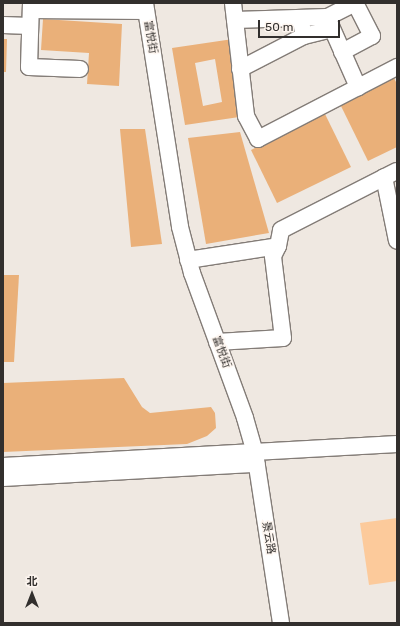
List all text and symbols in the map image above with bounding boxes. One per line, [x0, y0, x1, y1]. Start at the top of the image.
scale bar [260, 12, 342, 38]
street label: 富悦街 [141, 20, 159, 54]
text: 50 m [265, 20, 293, 34]
street label: 富悦街 [209, 334, 233, 370]
street label: 景云路 [259, 521, 277, 555]
north arrow [12, 574, 52, 614]
text: 北 [27, 575, 38, 588]

